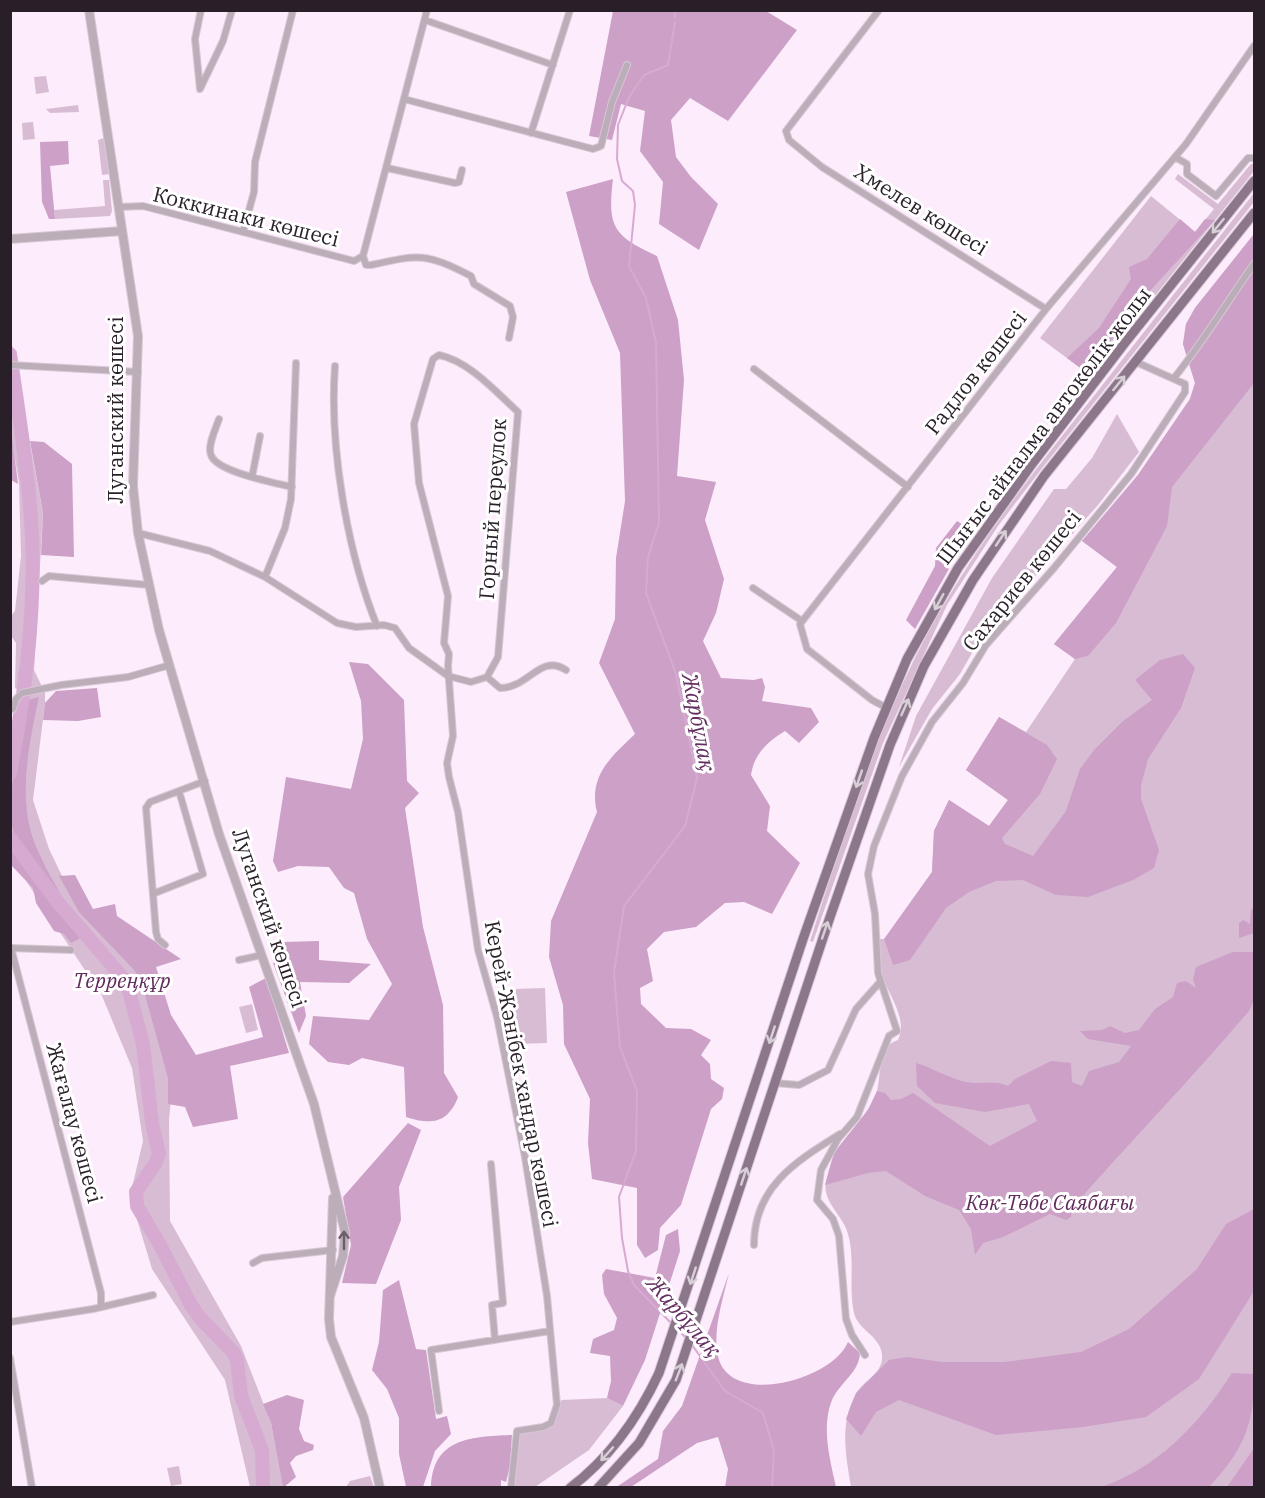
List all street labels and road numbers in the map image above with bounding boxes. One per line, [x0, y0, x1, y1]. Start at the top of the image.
street label: Хмелев көшесі [849, 157, 994, 261]
street label: Коккинаки көшесі [150, 179, 342, 253]
street label: Шығыс айналма автокөлік жолы [930, 281, 1157, 570]
street label: Радлов көшесі [918, 305, 1032, 440]
street label: Луганский көшесі [101, 316, 129, 504]
street label: Горный переулок [472, 418, 512, 600]
street label: Сахариев көшесі [956, 504, 1087, 657]
street label: Луганский көшесі [226, 824, 314, 1011]
street label: Керей-Жәнібек хандар көшесі [478, 918, 565, 1230]
street label: Жағалау көшесі [40, 1040, 110, 1206]

